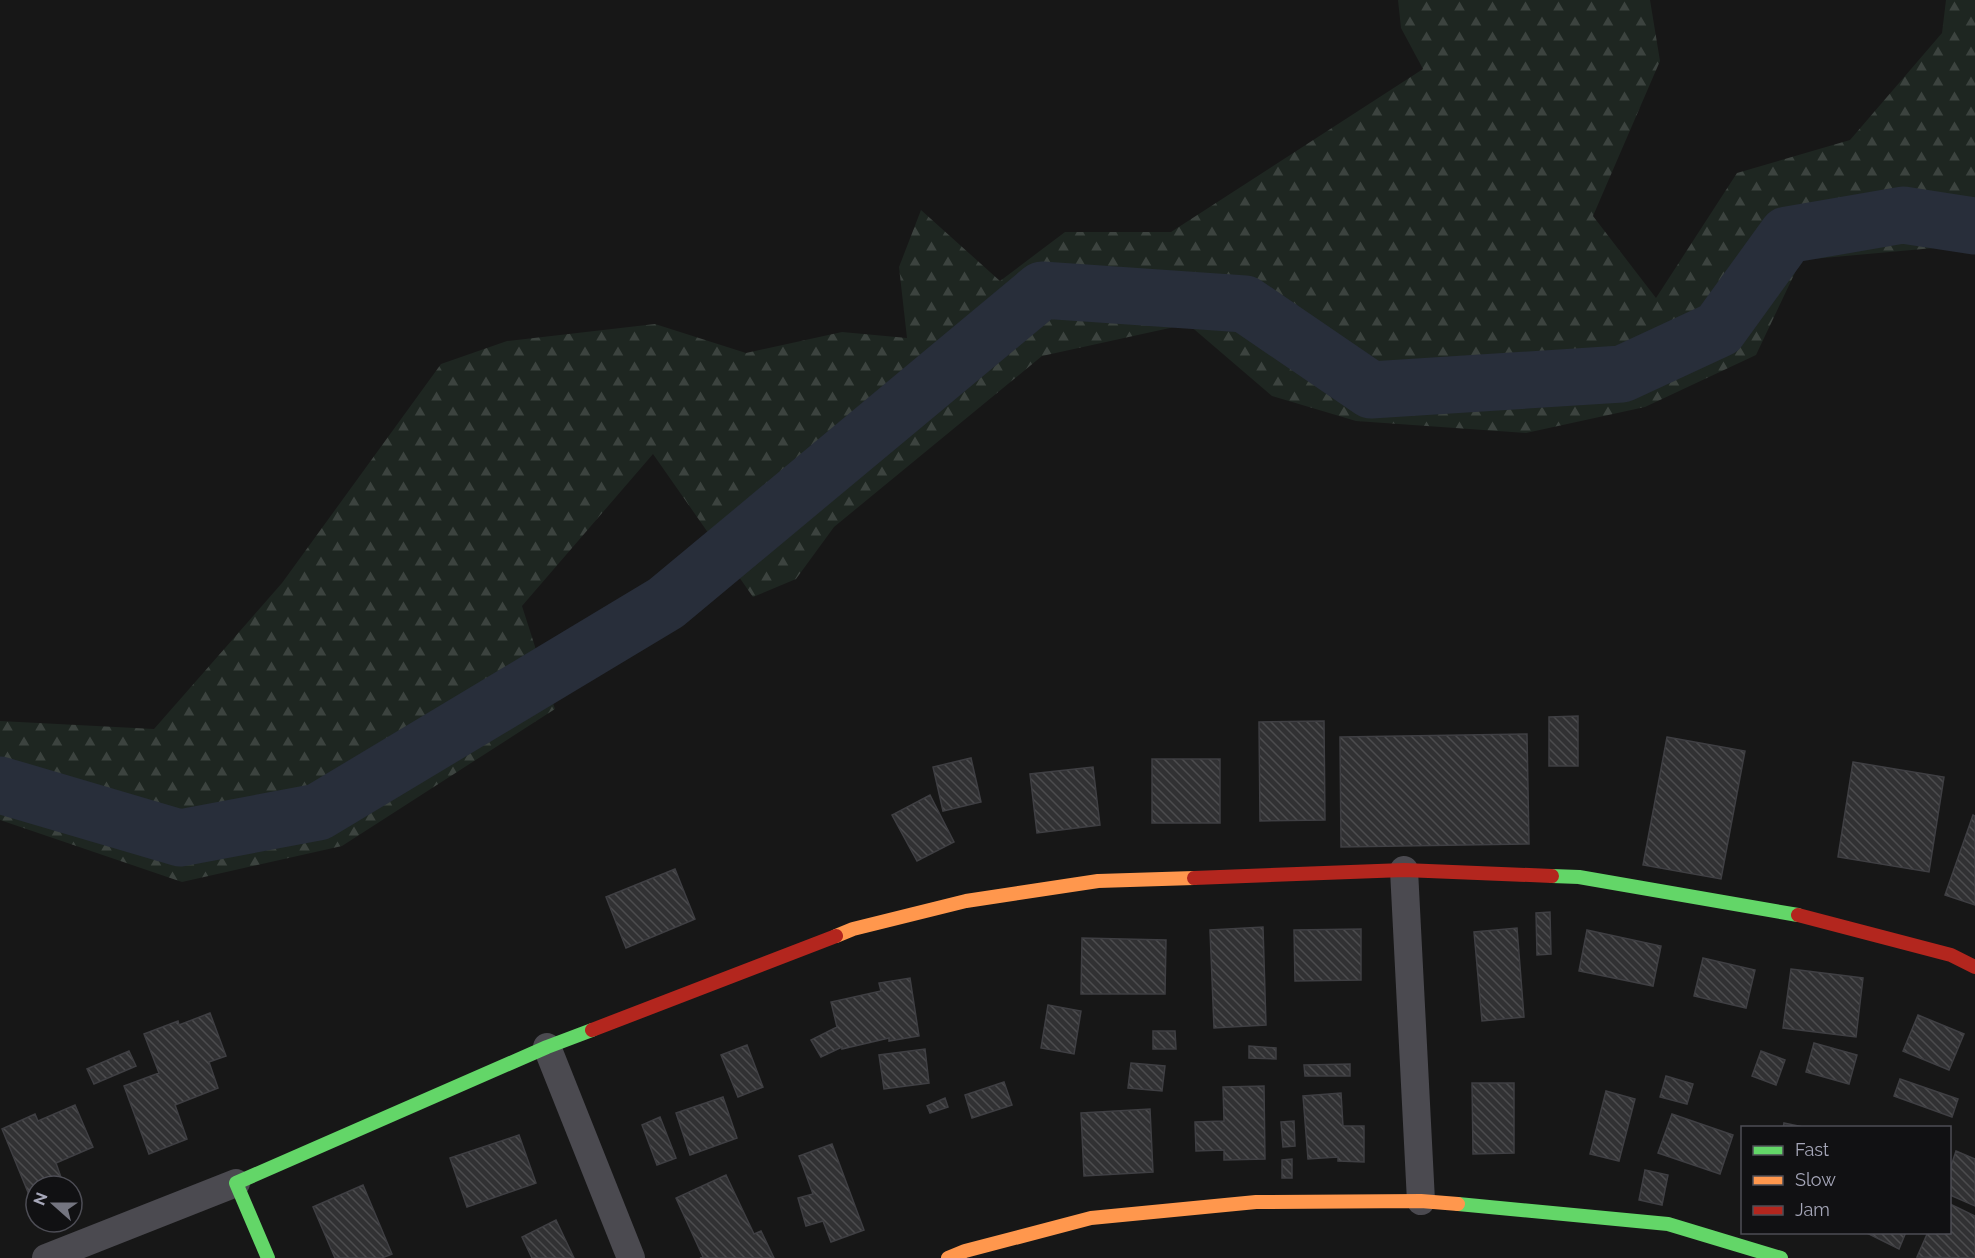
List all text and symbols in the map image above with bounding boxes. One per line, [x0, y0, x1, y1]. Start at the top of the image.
legend [1741, 1126, 1951, 1234]
text: Fast [1795, 1139, 1829, 1160]
text: Slow [1795, 1169, 1836, 1190]
north arrow [24, 1174, 84, 1234]
text: N [29, 1190, 52, 1208]
text: Jam [1795, 1199, 1830, 1220]

